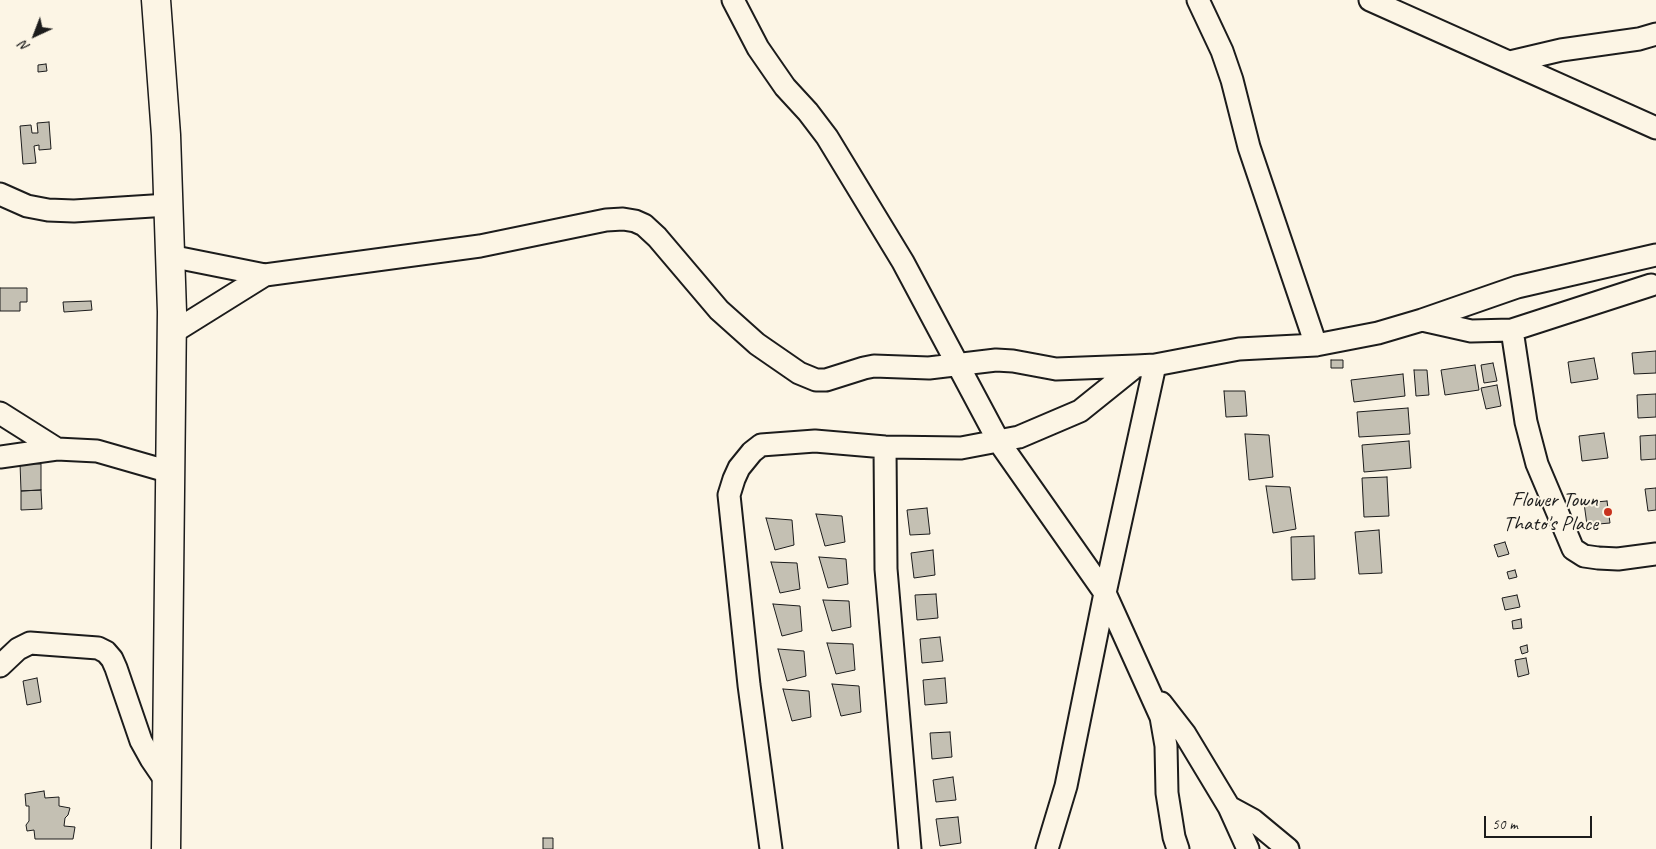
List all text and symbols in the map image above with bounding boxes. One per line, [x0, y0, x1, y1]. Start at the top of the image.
north arrow [10, 10, 60, 60]
text: N [15, 37, 33, 56]
place label: Flower Town Thato's Place [1503, 487, 1598, 537]
marker: Flower Town Thato's Place [1602, 506, 1614, 518]
scale bar [1486, 806, 1594, 838]
text: 50 m [1492, 815, 1518, 834]

